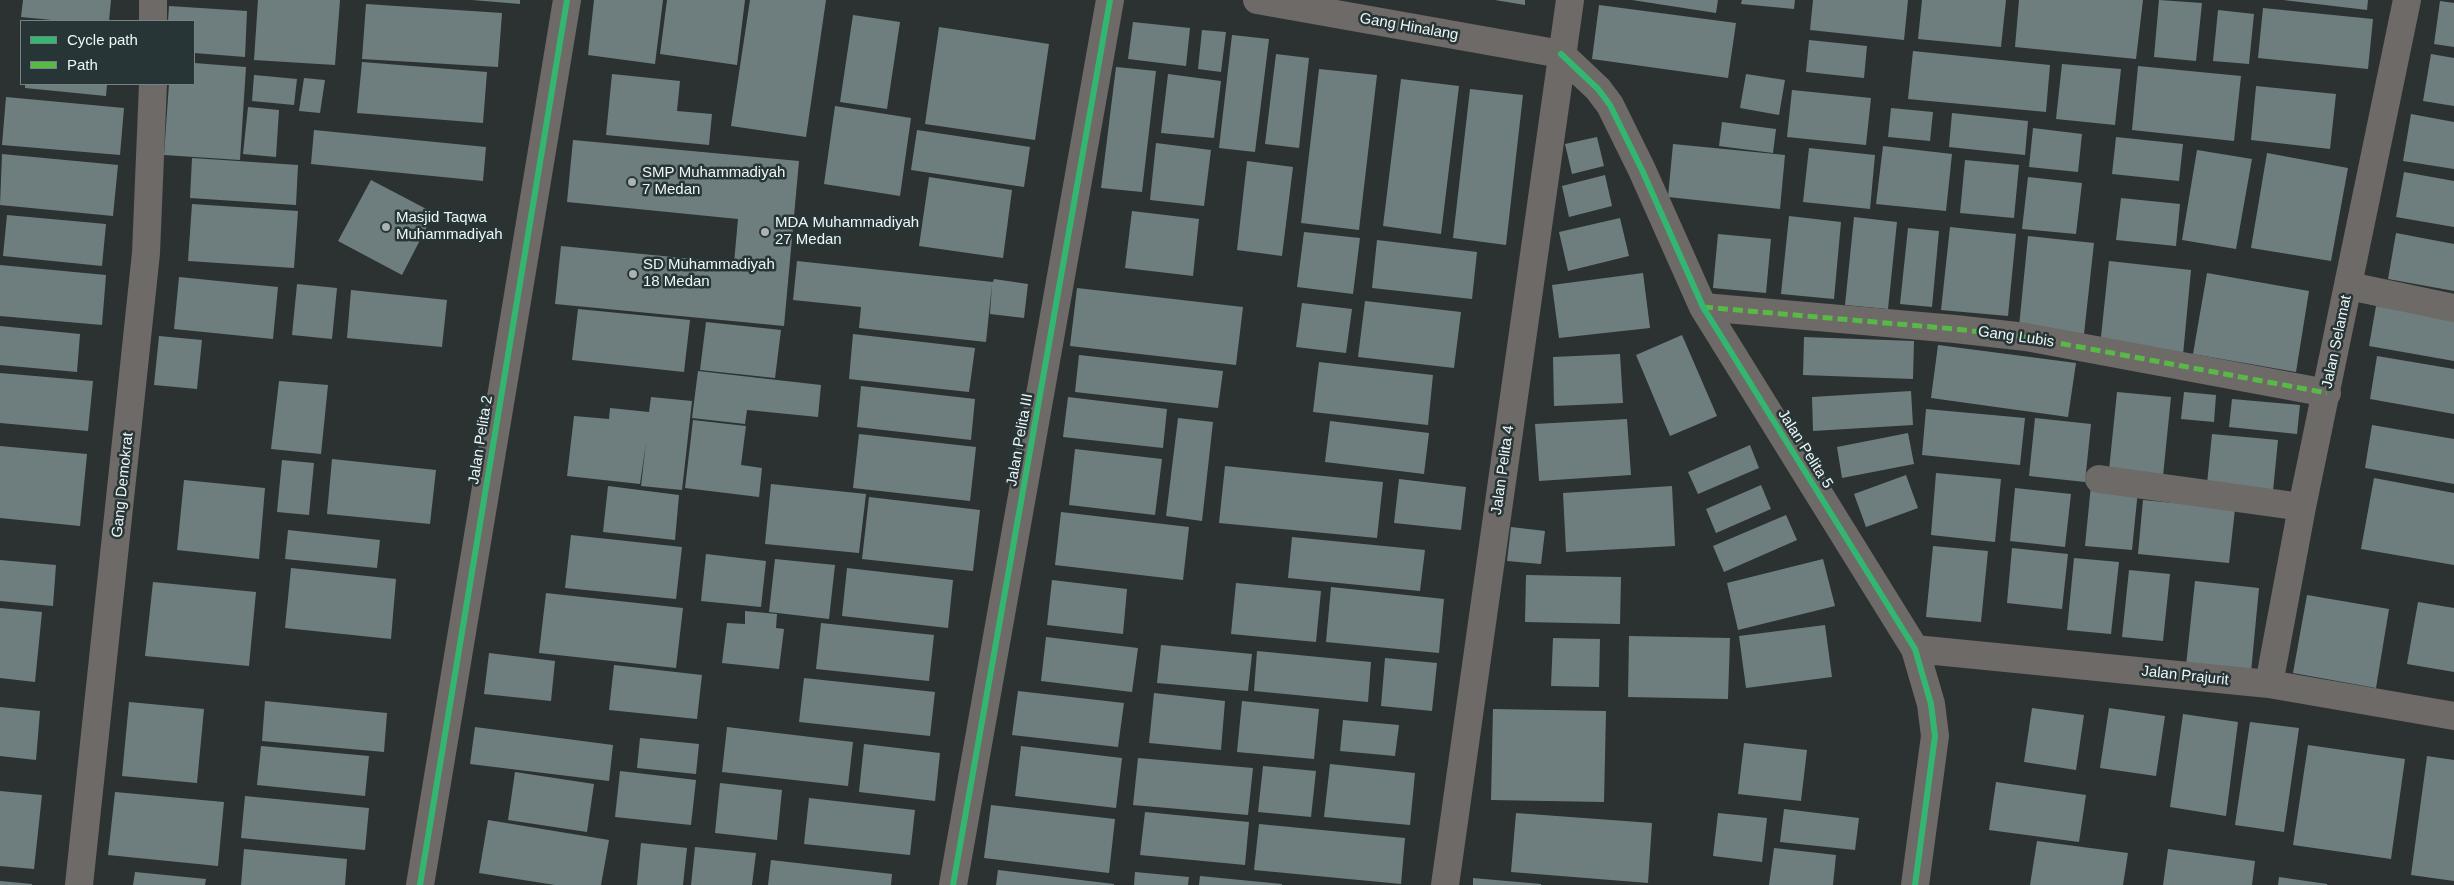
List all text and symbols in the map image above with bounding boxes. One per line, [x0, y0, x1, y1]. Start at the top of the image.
street label: Gang Hinalang [1358, 9, 1460, 45]
legend [20, 20, 195, 85]
text: Cycle path [67, 31, 138, 48]
text: Path [67, 56, 98, 73]
place label: SMP Muhammadiyah 7 Medan [642, 164, 785, 199]
marker: SMP Muhammadiyah 7 Medan [626, 176, 638, 188]
place label: Masjid Taqwa Muhammadiyah [396, 209, 503, 244]
place label: MDA Muhammadiyah 27 Medan [775, 214, 919, 249]
marker: Masjid Taqwa Muhammadiyah [380, 221, 392, 233]
marker: MDA Muhammadiyah 27 Medan [759, 226, 771, 238]
place label: SD Muhammadiyah 18 Medan [643, 256, 775, 291]
marker: SD Muhammadiyah 18 Medan [627, 268, 639, 280]
street label: Jalan Selamat [2318, 294, 2356, 390]
street label: Gang Lubis [1977, 323, 2055, 351]
street label: Jalan Pelita III [1003, 392, 1037, 488]
street label: Jalan Pelita 2 [465, 394, 497, 486]
street label: Jalan Pelita 5 [1774, 406, 1836, 492]
street label: Jalan Pelita 4 [1488, 424, 1518, 516]
street label: Gang Demokrat [109, 431, 137, 539]
street label: Jalan Prajurit [2141, 662, 2229, 690]

